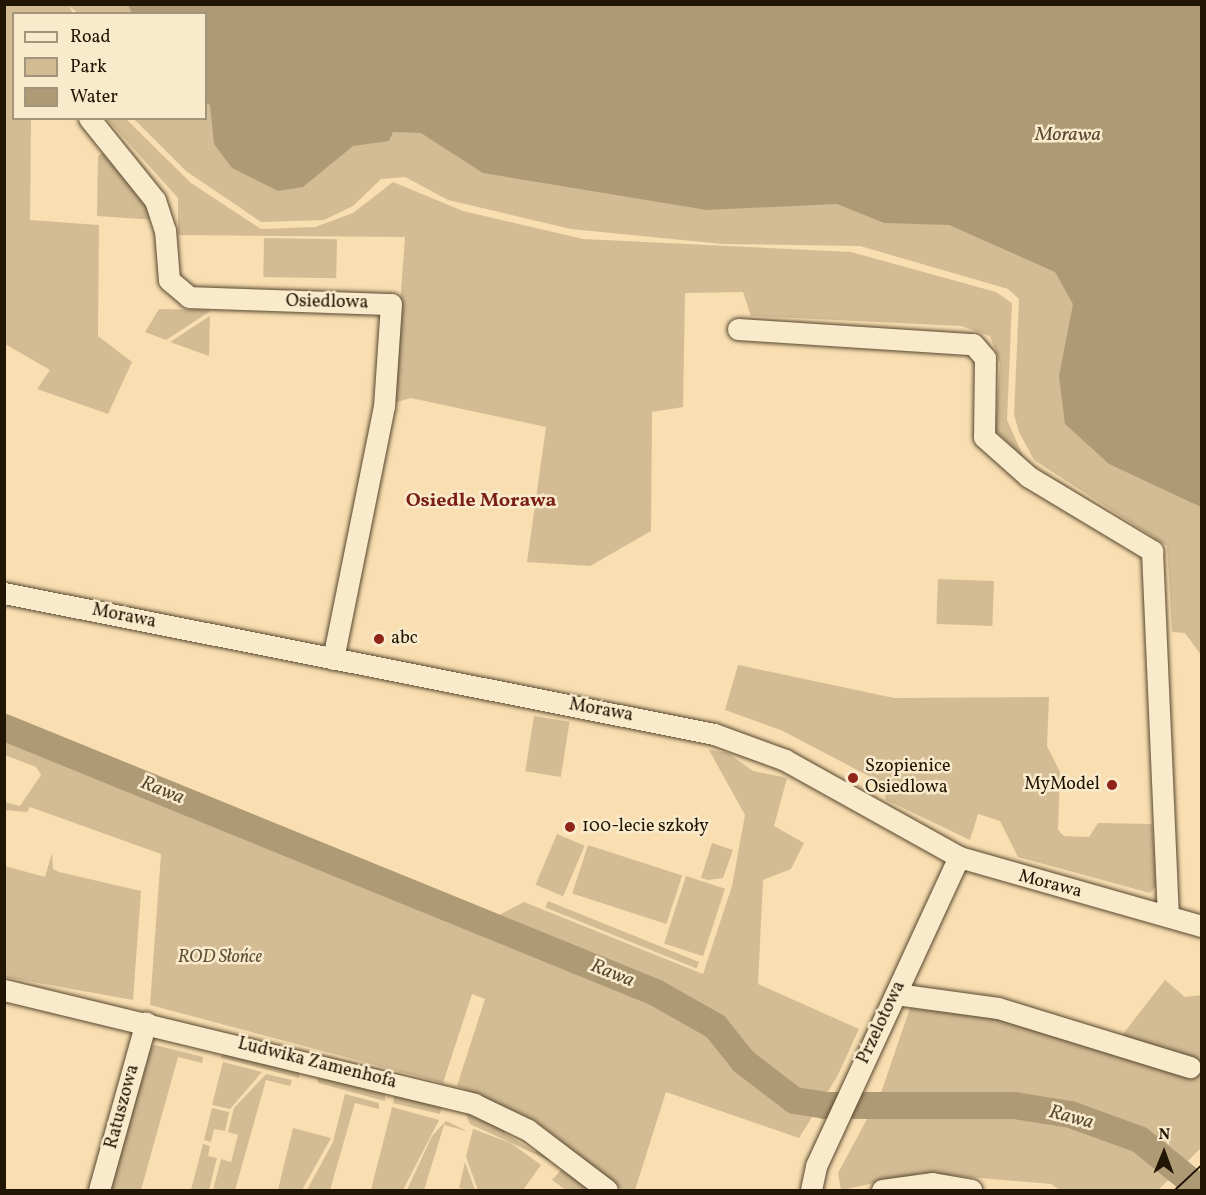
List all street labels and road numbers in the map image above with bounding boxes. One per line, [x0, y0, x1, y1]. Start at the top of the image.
street label: Osiedlowa [285, 291, 369, 315]
street label: Morawa [90, 600, 158, 634]
street label: Morawa [567, 695, 635, 727]
street label: Morawa [1016, 866, 1084, 904]
street label: Przelotowa [853, 978, 911, 1068]
street label: Ludwika Zamenhofa [235, 1034, 399, 1094]
street label: Ratuszowa [101, 1062, 145, 1152]

